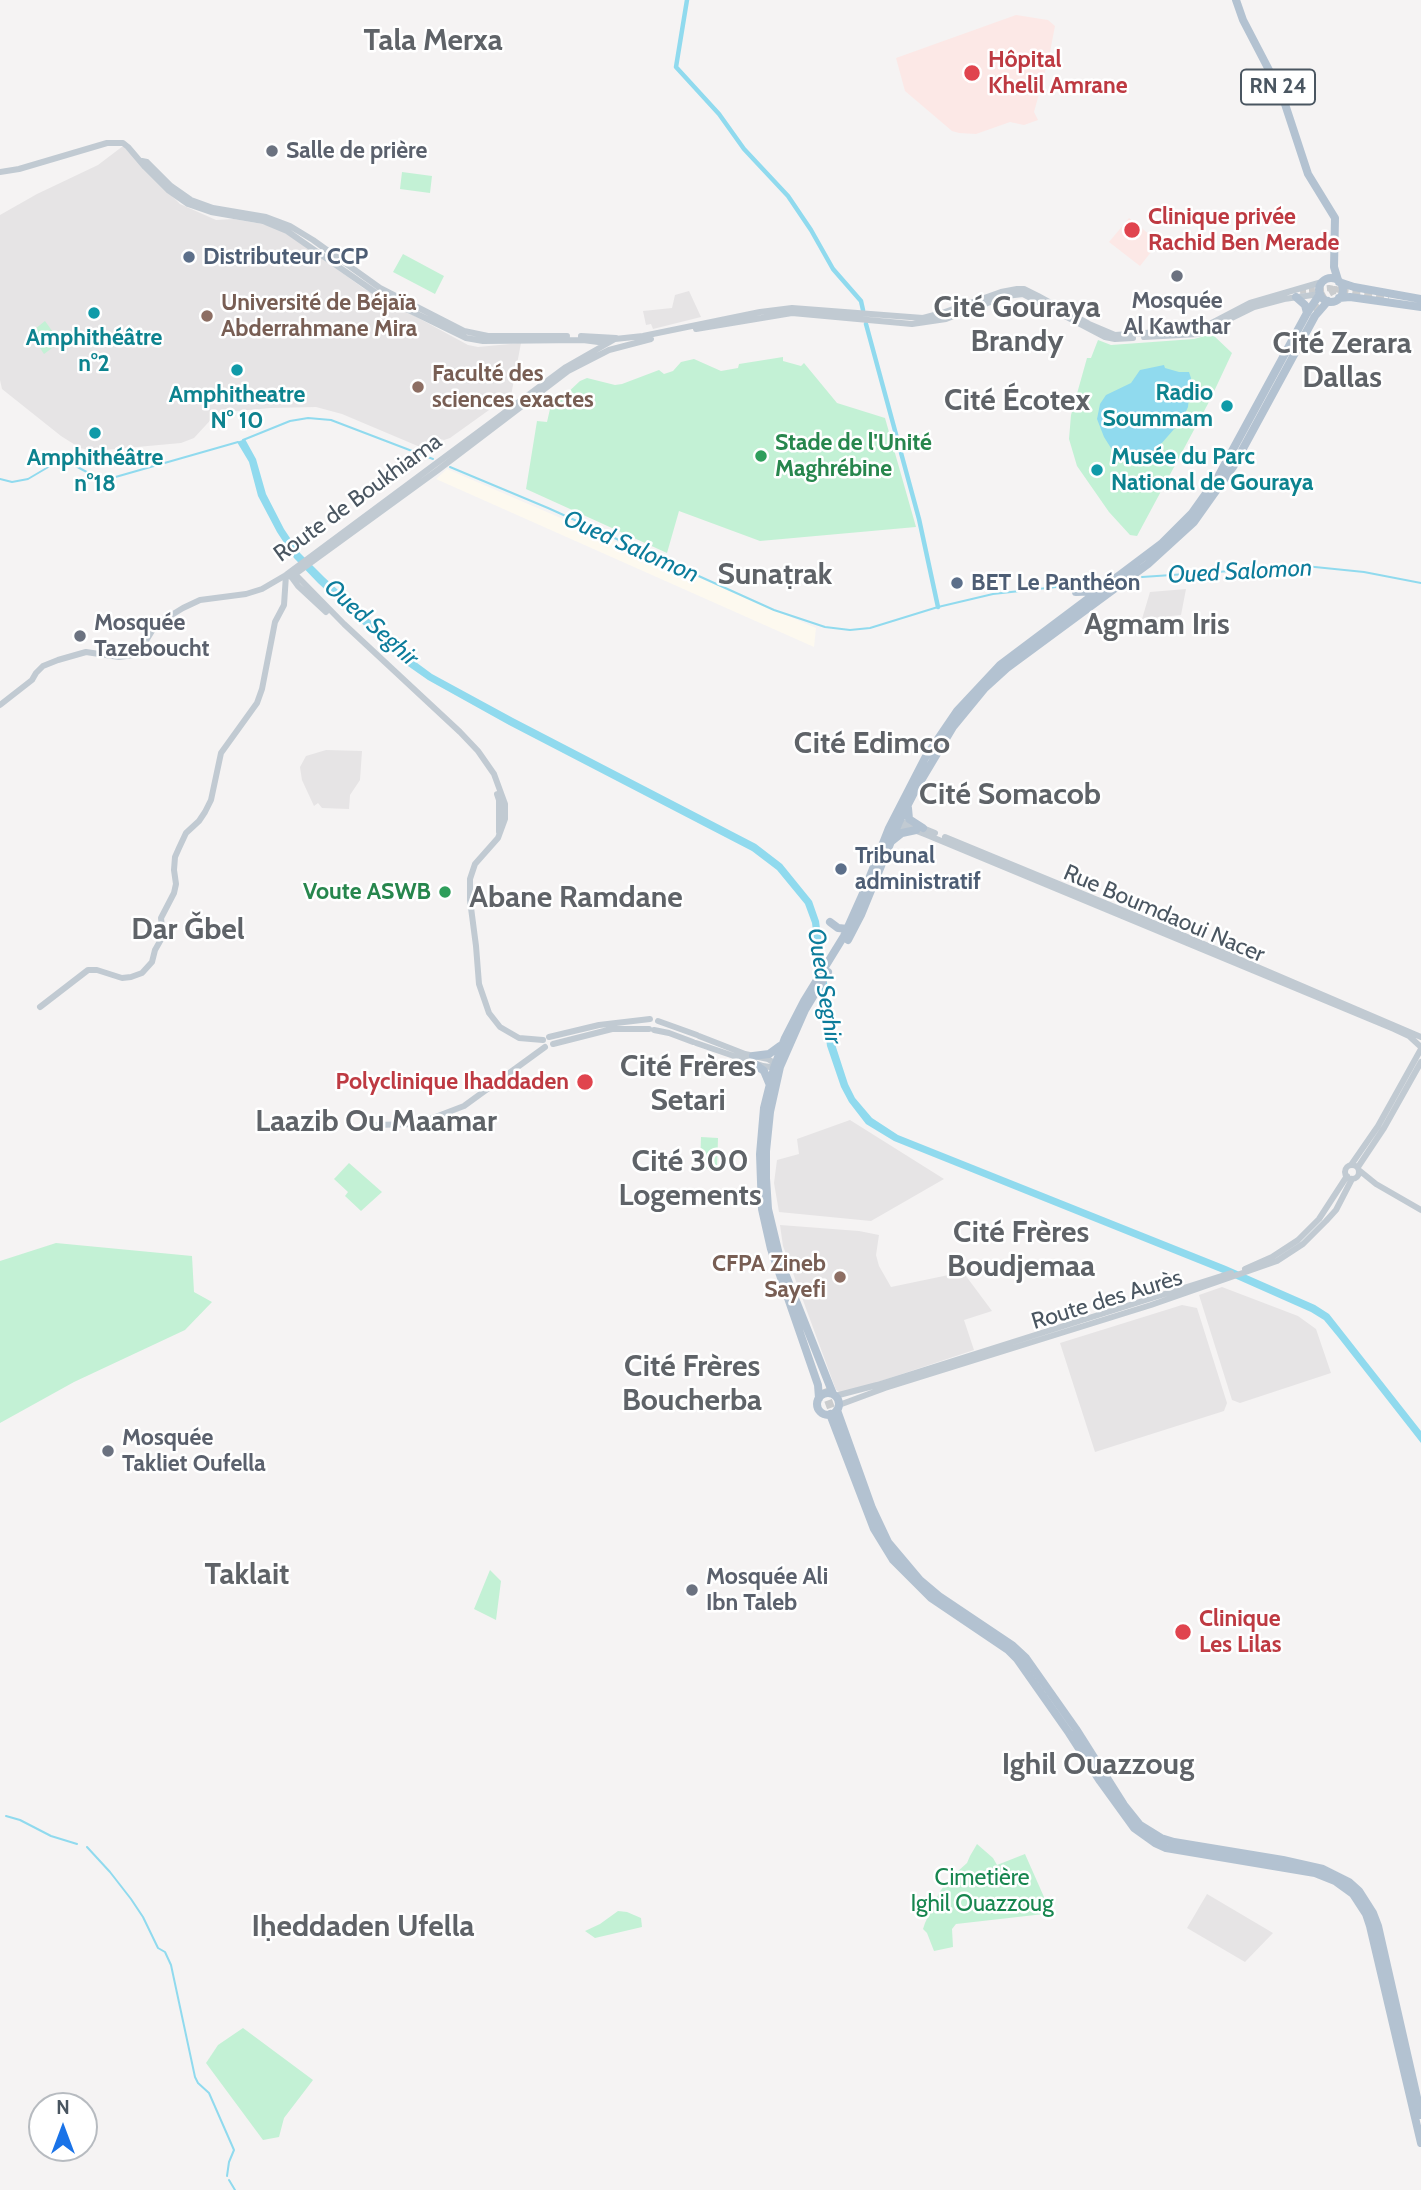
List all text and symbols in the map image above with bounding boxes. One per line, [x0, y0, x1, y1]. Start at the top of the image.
district label: Tala Merxa [363, 23, 503, 59]
place label: Hôpital Khelil Amrane [988, 46, 1128, 100]
marker: Hôpital Khelil Amrane [962, 63, 982, 83]
road number: RN 24 [1241, 70, 1315, 104]
place label: Salle de prière [286, 137, 427, 165]
marker: Salle de prière [264, 143, 280, 159]
place label: Clinique privée Rachid Ben Merade [1148, 203, 1339, 257]
marker: Clinique privée Rachid Ben Merade [1122, 220, 1142, 240]
place label: Distributeur CCP [203, 243, 368, 271]
marker: Distributeur CCP [181, 249, 197, 265]
marker: Mosquée Al Kawthar [1169, 268, 1185, 284]
place label: Mosquée Al Kawthar [1123, 287, 1231, 341]
place label: Université de Béjaïa Abderrahmane Mira [221, 289, 417, 343]
district label: Cité Gouraya Brandy [934, 290, 1100, 360]
marker: Amphithéâtre n°2 [86, 305, 102, 321]
marker: Université de Béjaïa Abderrahmane Mira [199, 308, 215, 324]
place label: Amphithéâtre n°2 [26, 324, 162, 378]
district label: Cité Zerara Dallas [1272, 326, 1412, 396]
place label: Faculté des sciences exactes [432, 360, 594, 414]
marker: Amphitheatre N° 10 [229, 362, 245, 378]
marker: Faculté des sciences exactes [410, 379, 426, 395]
place label: Radio Soummam [1102, 379, 1213, 433]
place label: Amphitheatre N° 10 [169, 381, 305, 435]
district label: Cité Écotex [944, 383, 1090, 419]
marker: Radio Soummam [1219, 398, 1235, 414]
marker: Amphithéâtre n°18 [87, 425, 103, 441]
street label: Route de Boukhiama [269, 428, 447, 568]
place label: Stade de l'Unité Maghrébine [775, 429, 932, 483]
place label: Musée du Parc National de Gouraya [1111, 443, 1313, 497]
place label: Amphithéâtre n°18 [27, 444, 163, 498]
marker: Stade de l'Unité Maghrébine [753, 448, 769, 464]
marker: Musée du Parc National de Gouraya [1089, 462, 1105, 478]
water label: Oued Salomon [559, 504, 703, 590]
water label: Oued Salomon [1167, 554, 1313, 590]
district label: Sunaṭrak [718, 557, 832, 593]
place label: BET Le Panthéon [971, 569, 1140, 597]
water label: Oued Seghir [318, 573, 424, 673]
marker: BET Le Panthéon [949, 575, 965, 591]
district label: Agmam Iris [1084, 607, 1230, 643]
place label: Mosquée Tazeboucht [94, 609, 209, 663]
marker: Mosquée Tazeboucht [72, 628, 88, 644]
district label: Cité Edimco [794, 726, 950, 762]
district label: Cité Somacob [919, 777, 1101, 813]
place label: Tribunal administratif [855, 842, 981, 896]
street label: Rue Boumdaoui Nacer [1059, 859, 1269, 969]
marker: Tribunal administratif [833, 861, 849, 877]
place label: Voute ASWB [303, 878, 431, 906]
district label: Abane Ramdane [469, 880, 683, 916]
marker: Voute ASWB [437, 884, 453, 900]
district label: Dar Ǧbel [131, 912, 245, 948]
water label: Oued Seghir [801, 926, 847, 1046]
district label: Cité Frères Setari [620, 1049, 756, 1120]
place label: Polyclinique Ihaddaden [336, 1068, 569, 1096]
marker: Polyclinique Ihaddaden [575, 1072, 595, 1092]
district label: Laazib Ou Maamar [255, 1104, 497, 1140]
district label: Cité 300 Logements [618, 1144, 762, 1214]
district label: Cité Frères Boudjemaa [947, 1215, 1095, 1286]
place label: CFPA Zineb Sayefi [712, 1250, 826, 1304]
street label: Route des Aurès [1028, 1264, 1186, 1336]
marker: CFPA Zineb Sayefi [832, 1269, 848, 1285]
district label: Cité Frères Boucherba [622, 1349, 762, 1420]
place label: Mosquée Takliet Oufella [122, 1424, 266, 1478]
marker: Mosquée Takliet Oufella [100, 1443, 116, 1459]
district label: Taklait [205, 1557, 289, 1593]
place label: Mosquée Ali Ibn Taleb [706, 1563, 828, 1617]
marker: Mosquée Ali Ibn Taleb [684, 1582, 700, 1598]
place label: Clinique Les Lilas [1199, 1605, 1281, 1659]
marker: Clinique Les Lilas [1173, 1622, 1193, 1642]
district label: Ighil Ouazzoug [1002, 1747, 1194, 1783]
park label: Cimetière Ighil Ouazzoug [910, 1864, 1054, 1918]
district label: Iḥeddaden Ufella [251, 1909, 475, 1945]
north arrow [28, 2092, 98, 2162]
text: N [56, 2096, 70, 2119]

